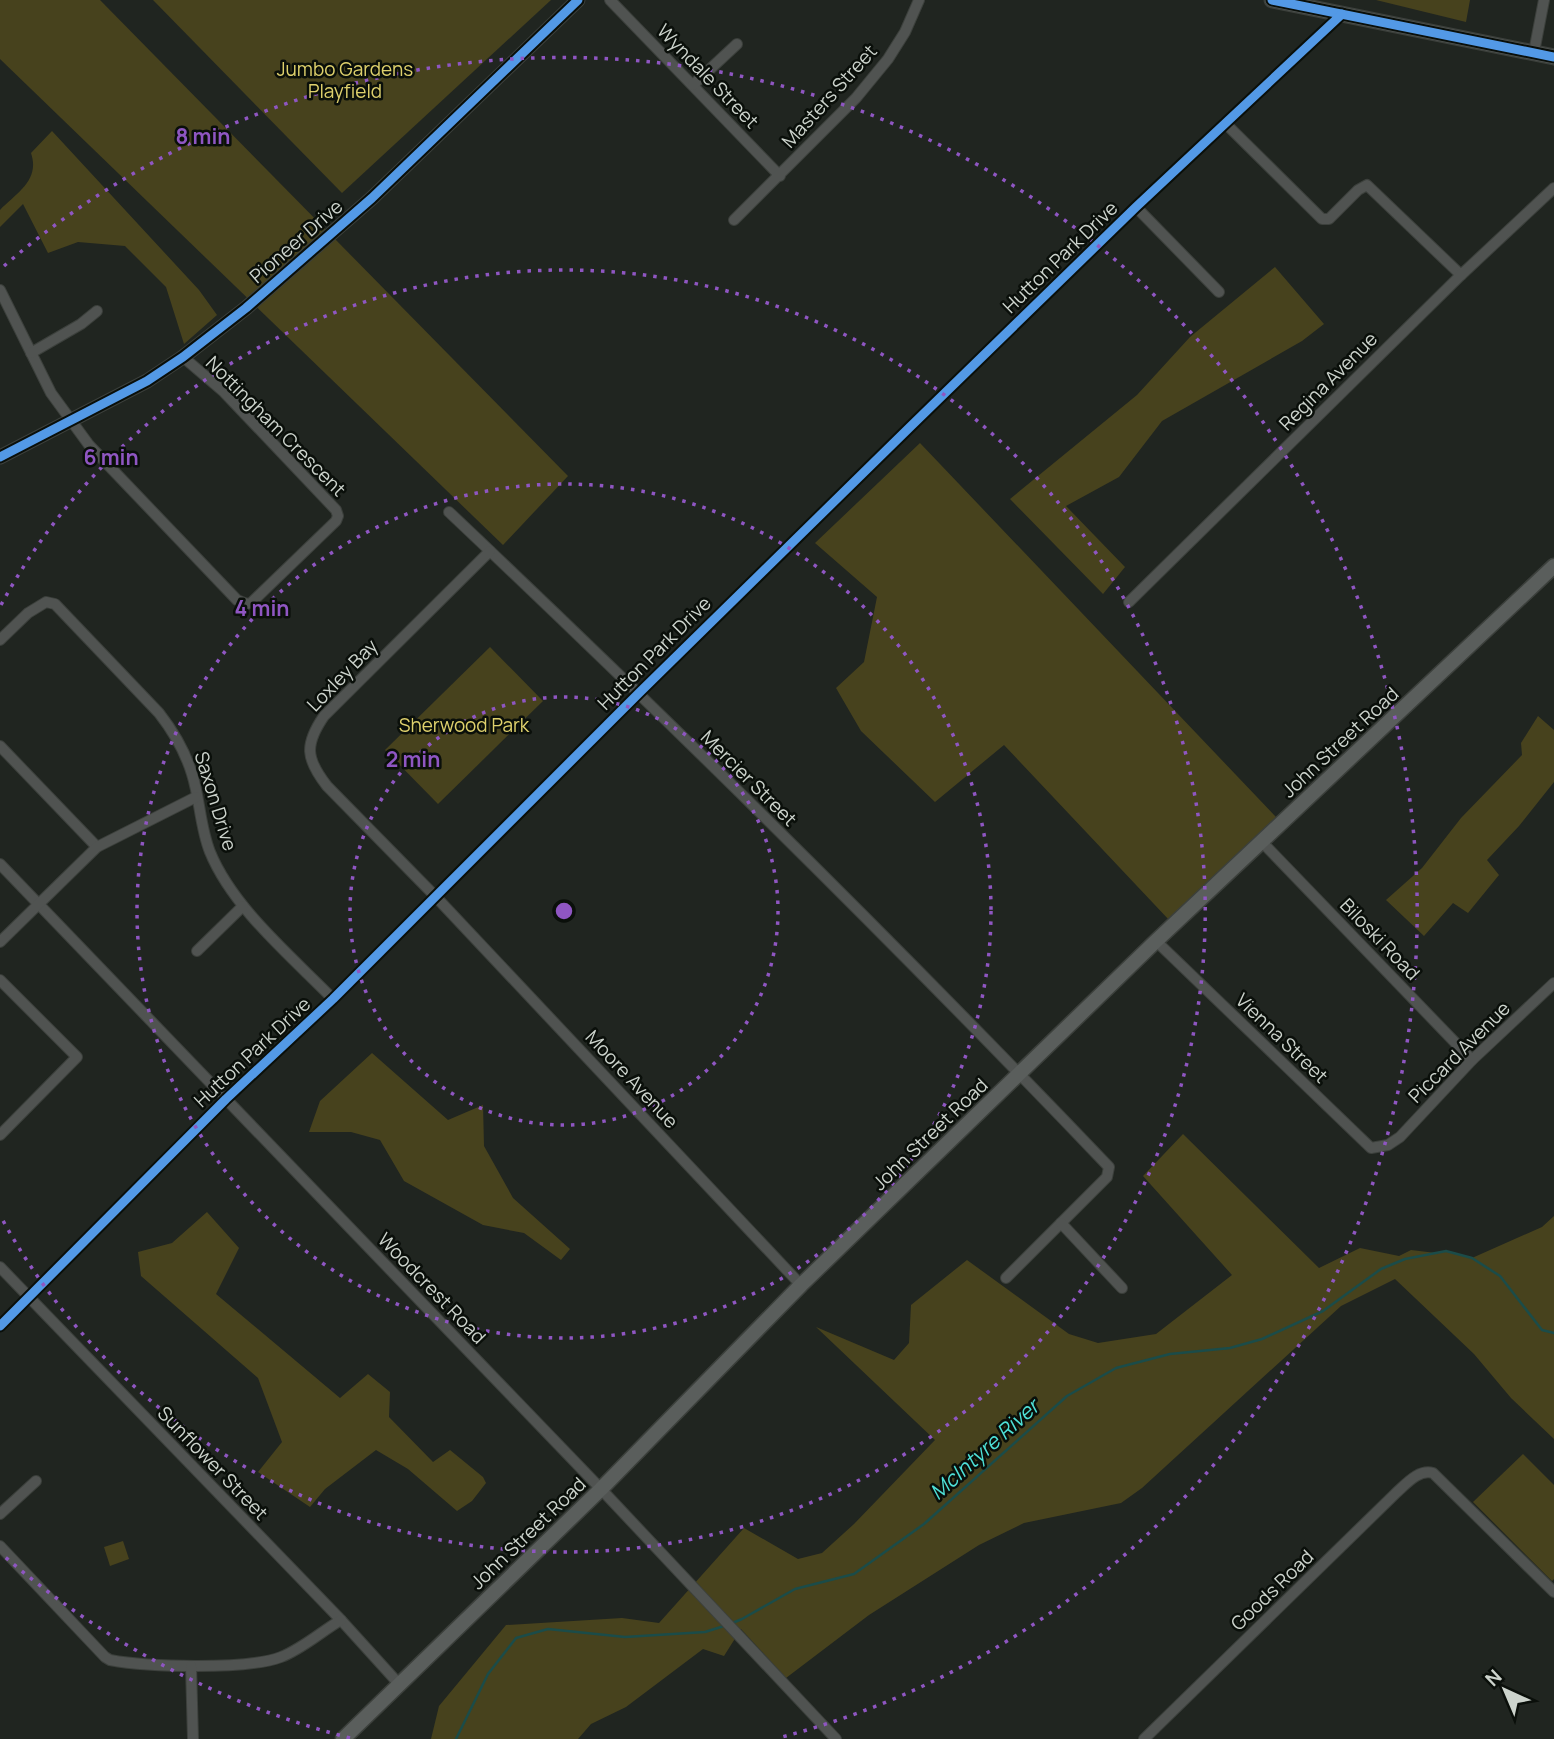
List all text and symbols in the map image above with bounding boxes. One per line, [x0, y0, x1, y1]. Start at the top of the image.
street label: Wyndale Street [651, 18, 765, 134]
street label: Masters Street [776, 39, 882, 153]
park label: Jumbo Gardens Playfield [277, 56, 413, 104]
text: 8 min [176, 122, 230, 150]
street label: Pioneer Drive [244, 193, 348, 289]
street label: Hutton Park Drive [997, 195, 1123, 319]
street label: Regina Avenue [1273, 326, 1383, 436]
street label: Nottingham Crescent [200, 350, 352, 502]
text: 6 min [83, 443, 139, 471]
street label: Hutton Park Drive [591, 590, 717, 716]
text: 4 min [235, 594, 289, 622]
street label: Loxley Bay [301, 633, 383, 717]
street label: John Street Road [1276, 681, 1404, 803]
park label: Sherwood Park [399, 712, 530, 738]
street label: Mercier Street [695, 724, 803, 832]
text: 2 min [386, 745, 440, 773]
street label: Saxon Drive [189, 748, 243, 854]
street label: Biloski Road [1334, 892, 1426, 986]
centre of rings [552, 899, 576, 923]
street label: Vienna Street [1230, 987, 1334, 1089]
street label: Hutton Park Drive [188, 991, 316, 1113]
street label: Piccard Avenue [1402, 995, 1516, 1109]
street label: Moore Avenue [580, 1024, 684, 1134]
street label: John Street Road [867, 1072, 993, 1196]
street label: Woodcrest Road [372, 1227, 492, 1349]
water label: McIntyre River [923, 1391, 1046, 1506]
street label: Sunflower Street [152, 1400, 274, 1526]
street label: John Street Road [465, 1471, 591, 1595]
street label: Goods Road [1225, 1544, 1319, 1636]
north arrow [1470, 1655, 1540, 1725]
text: N [1479, 1664, 1507, 1692]

